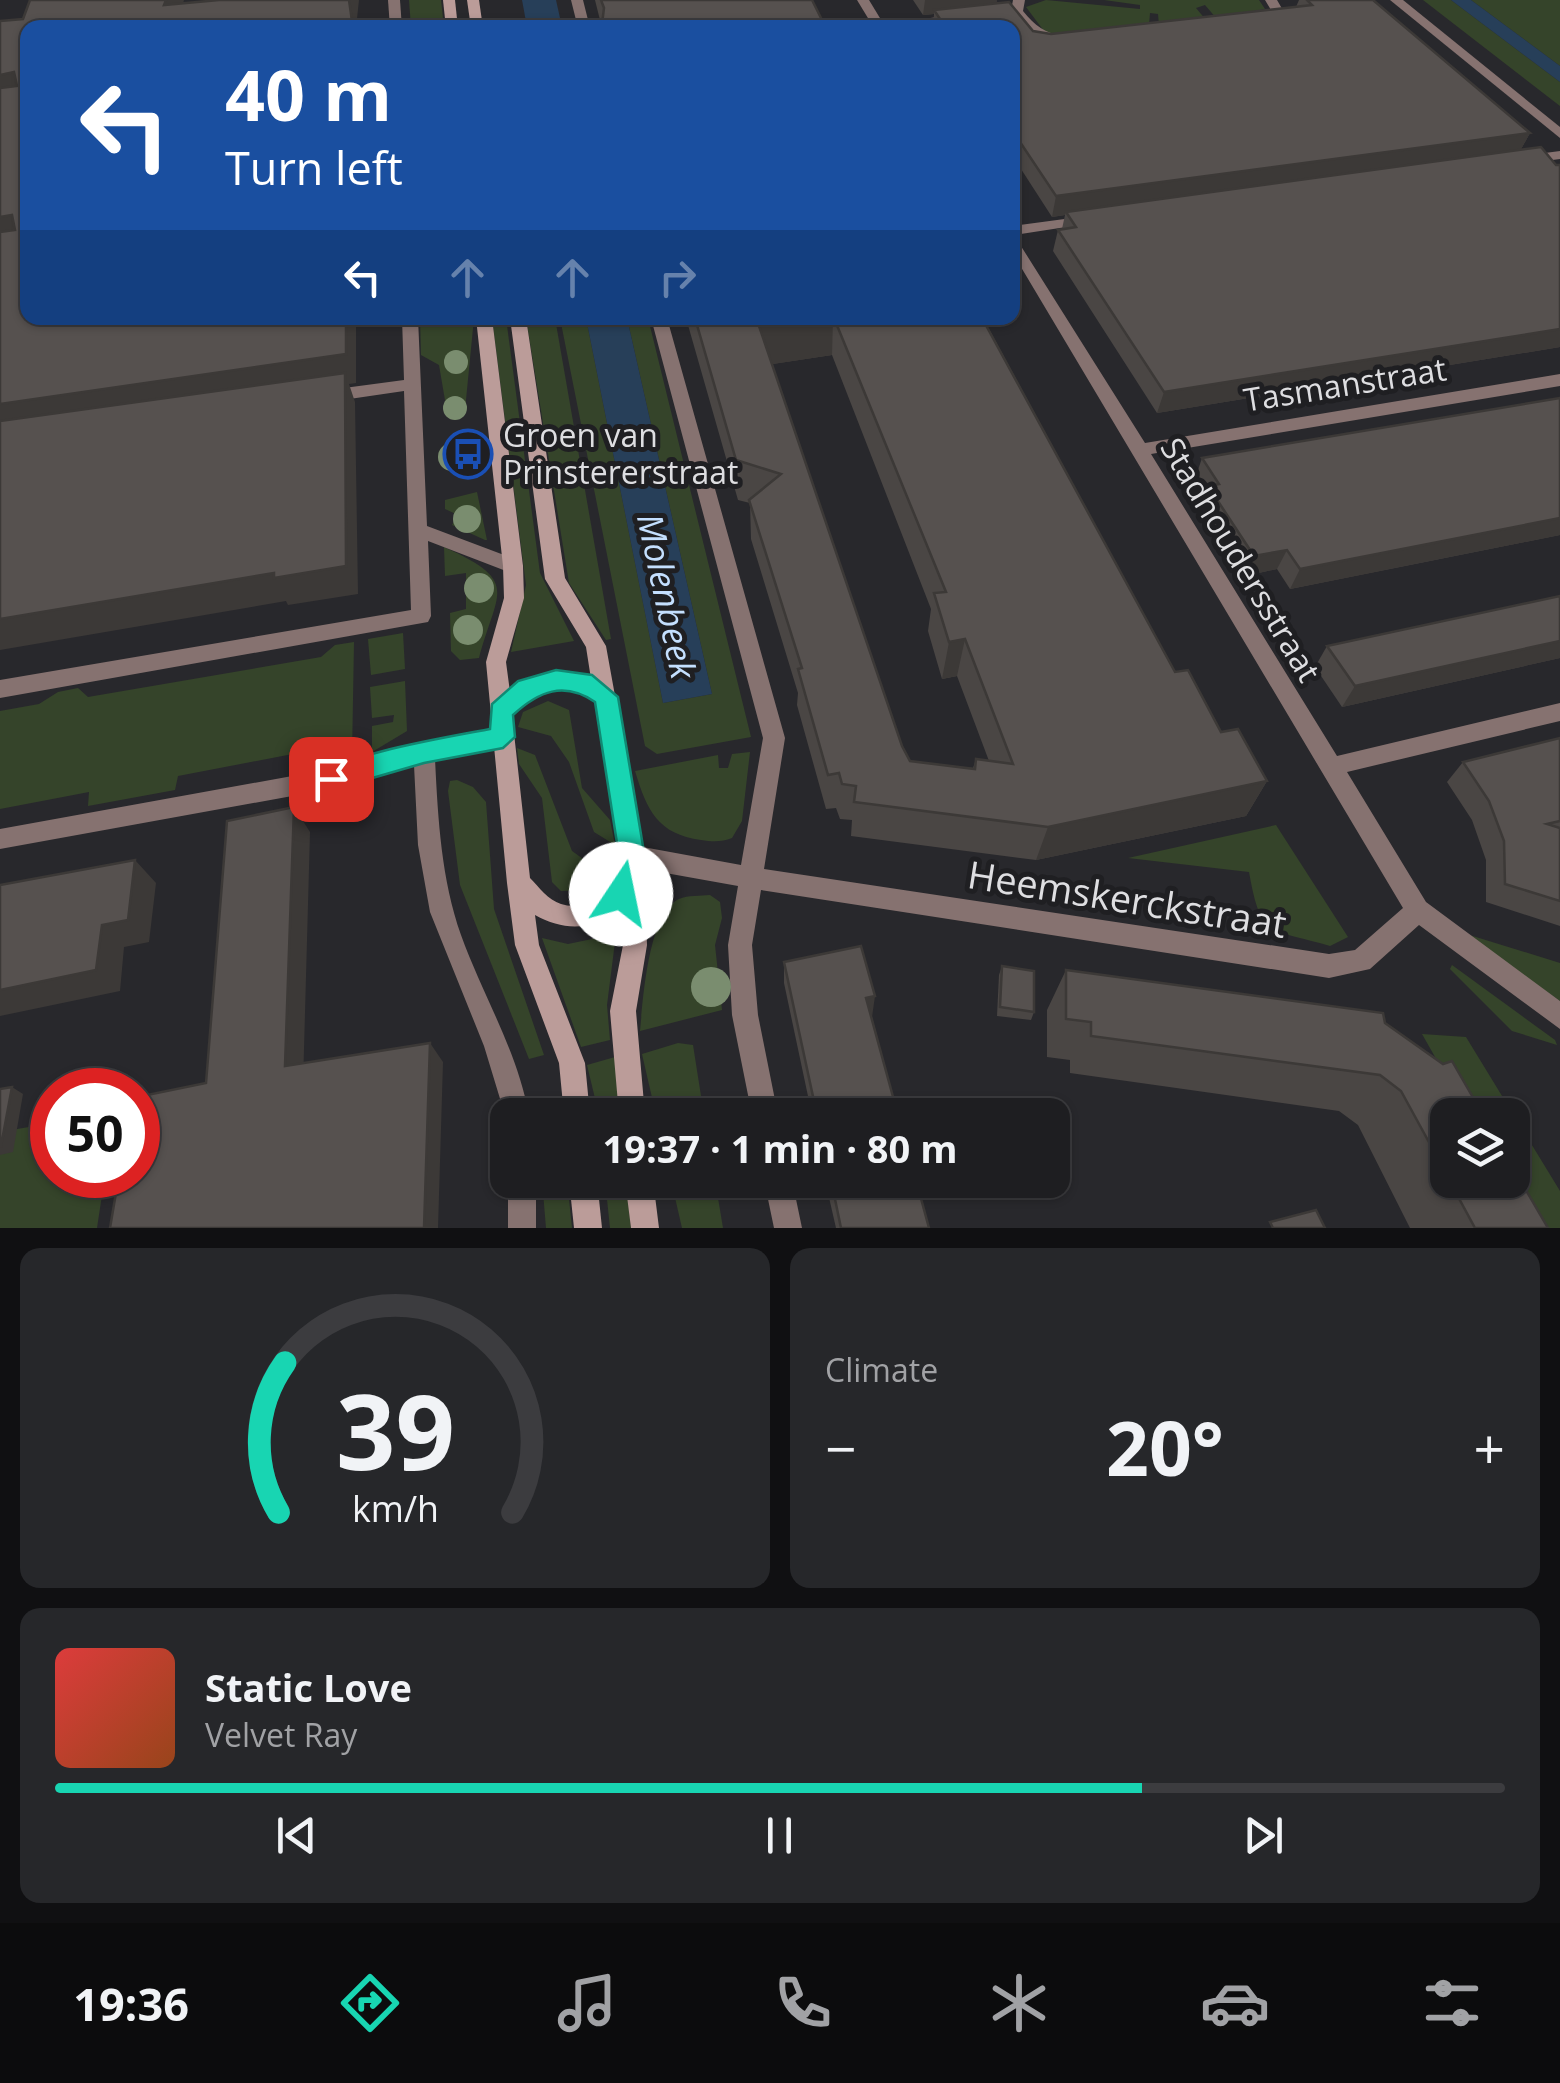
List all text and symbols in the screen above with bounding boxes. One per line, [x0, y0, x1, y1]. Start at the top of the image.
text: 40 m [225, 46, 392, 142]
icon: left [60, 60, 190, 190]
text: Turn left [225, 137, 403, 198]
icon: left [335, 250, 390, 305]
icon: ahead [440, 250, 495, 305]
icon: ahead [545, 250, 600, 305]
icon: right [650, 250, 705, 305]
street label: Tasmanstraat [1240, 346, 1449, 421]
place label: Groen van Prinstererstraat [503, 413, 738, 493]
bus stop icon: Groen van Prinstererstraat [442, 428, 494, 480]
street label: Stadhoudersstraat [1151, 429, 1331, 689]
water label: Molenbeek [627, 509, 708, 684]
pin [289, 737, 374, 822]
icon: arrive [304, 752, 359, 807]
position arrow [569, 842, 673, 946]
street label: Heemskerckstraat [964, 847, 1290, 949]
speed limit sign: 50 [30, 1068, 160, 1198]
map controls [1430, 1098, 1530, 1198]
button: layers [1430, 1098, 1530, 1198]
text: 19:37 · 1 min · 80 m [602, 1122, 958, 1174]
text: Climate [825, 1348, 938, 1391]
text: 39 [336, 1359, 454, 1500]
text: 20° [1106, 1396, 1224, 1498]
text: − [825, 1410, 856, 1485]
text: + [1474, 1410, 1505, 1485]
text: km/h [352, 1484, 438, 1532]
text: Static Love [205, 1661, 412, 1713]
text: Velvet Ray [205, 1713, 357, 1756]
icon: previous [269, 1808, 324, 1863]
icon: pause [752, 1808, 807, 1863]
icon: next [1236, 1808, 1291, 1863]
icon: directions [335, 1968, 405, 2038]
icon: music [552, 1968, 622, 2038]
icon: phone [768, 1968, 838, 2038]
icon: climate [984, 1968, 1054, 2038]
icon: car [1200, 1968, 1270, 2038]
icon: filters [1417, 1968, 1487, 2038]
text: 19:36 [73, 1973, 189, 2034]

